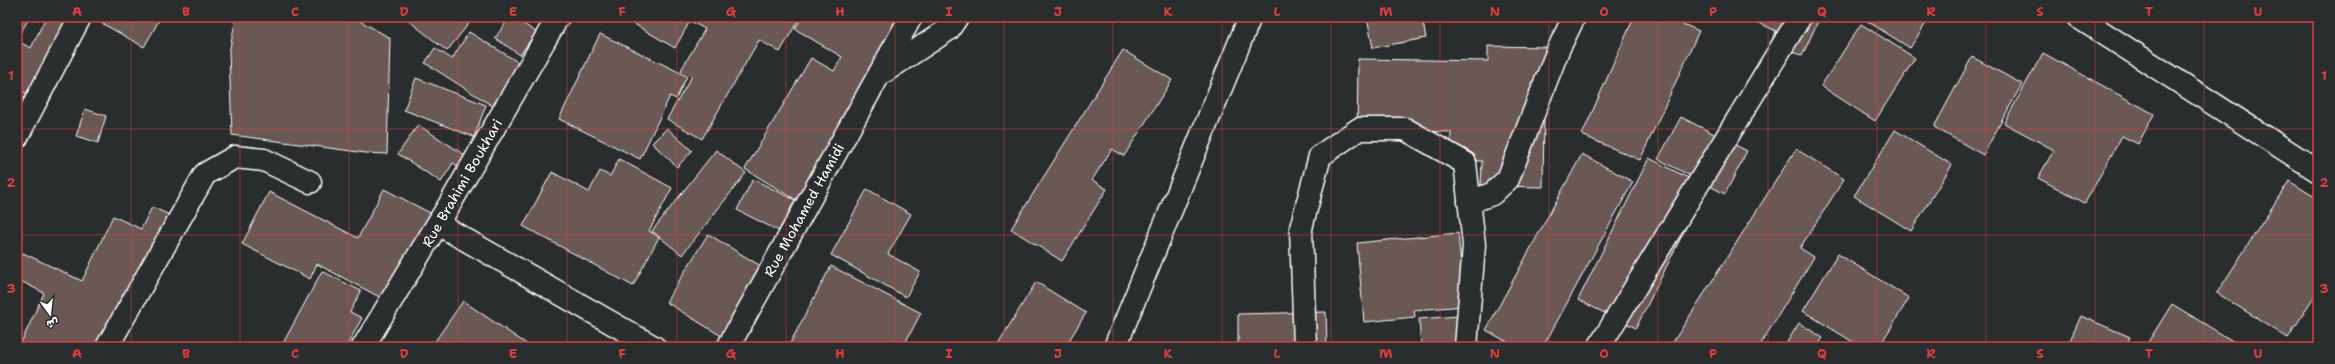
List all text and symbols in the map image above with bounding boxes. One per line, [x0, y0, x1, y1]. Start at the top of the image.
text: A [72, 3, 82, 20]
text: B [182, 3, 190, 20]
text: C [291, 3, 299, 20]
text: D [399, 3, 409, 20]
text: E [509, 3, 518, 20]
text: F [618, 3, 626, 20]
text: G [726, 3, 737, 20]
text: H [835, 3, 845, 20]
text: I [945, 3, 953, 20]
text: J [1054, 3, 1062, 20]
text: K [1164, 3, 1173, 20]
text: L [1273, 3, 1281, 20]
text: M [1379, 3, 1393, 20]
text: N [1490, 3, 1500, 20]
text: O [1599, 3, 1609, 20]
text: P [1709, 3, 1717, 20]
text: Q [1817, 3, 1827, 20]
text: R [1926, 3, 1936, 20]
text: S [2036, 3, 2044, 20]
text: T [2145, 3, 2153, 20]
text: U [2254, 3, 2263, 20]
text: 1 [8, 67, 14, 84]
text: 1 [2321, 67, 2327, 84]
street label: Rue Brahimi Boukhari [418, 116, 506, 250]
street label: Rue Mohamed Hamidi [760, 140, 848, 280]
text: 2 [6, 174, 16, 191]
text: 2 [2319, 174, 2329, 191]
text: 3 [6, 280, 16, 297]
text: 3 [2319, 280, 2329, 297]
north arrow [30, 294, 70, 334]
text: ش [45, 314, 60, 332]
text: A [72, 345, 82, 362]
text: B [182, 345, 190, 362]
text: C [291, 345, 299, 362]
text: D [399, 345, 409, 362]
text: E [509, 345, 518, 362]
text: F [618, 345, 626, 362]
text: G [726, 345, 737, 362]
text: H [835, 345, 845, 362]
text: I [945, 345, 953, 362]
text: J [1054, 345, 1062, 362]
text: K [1164, 345, 1173, 362]
text: L [1273, 345, 1281, 362]
text: M [1379, 345, 1393, 362]
text: N [1490, 345, 1500, 362]
text: O [1599, 345, 1609, 362]
text: P [1709, 345, 1717, 362]
text: Q [1817, 345, 1827, 362]
text: R [1926, 345, 1936, 362]
text: S [2036, 345, 2044, 362]
text: T [2145, 345, 2153, 362]
text: U [2254, 345, 2263, 362]

